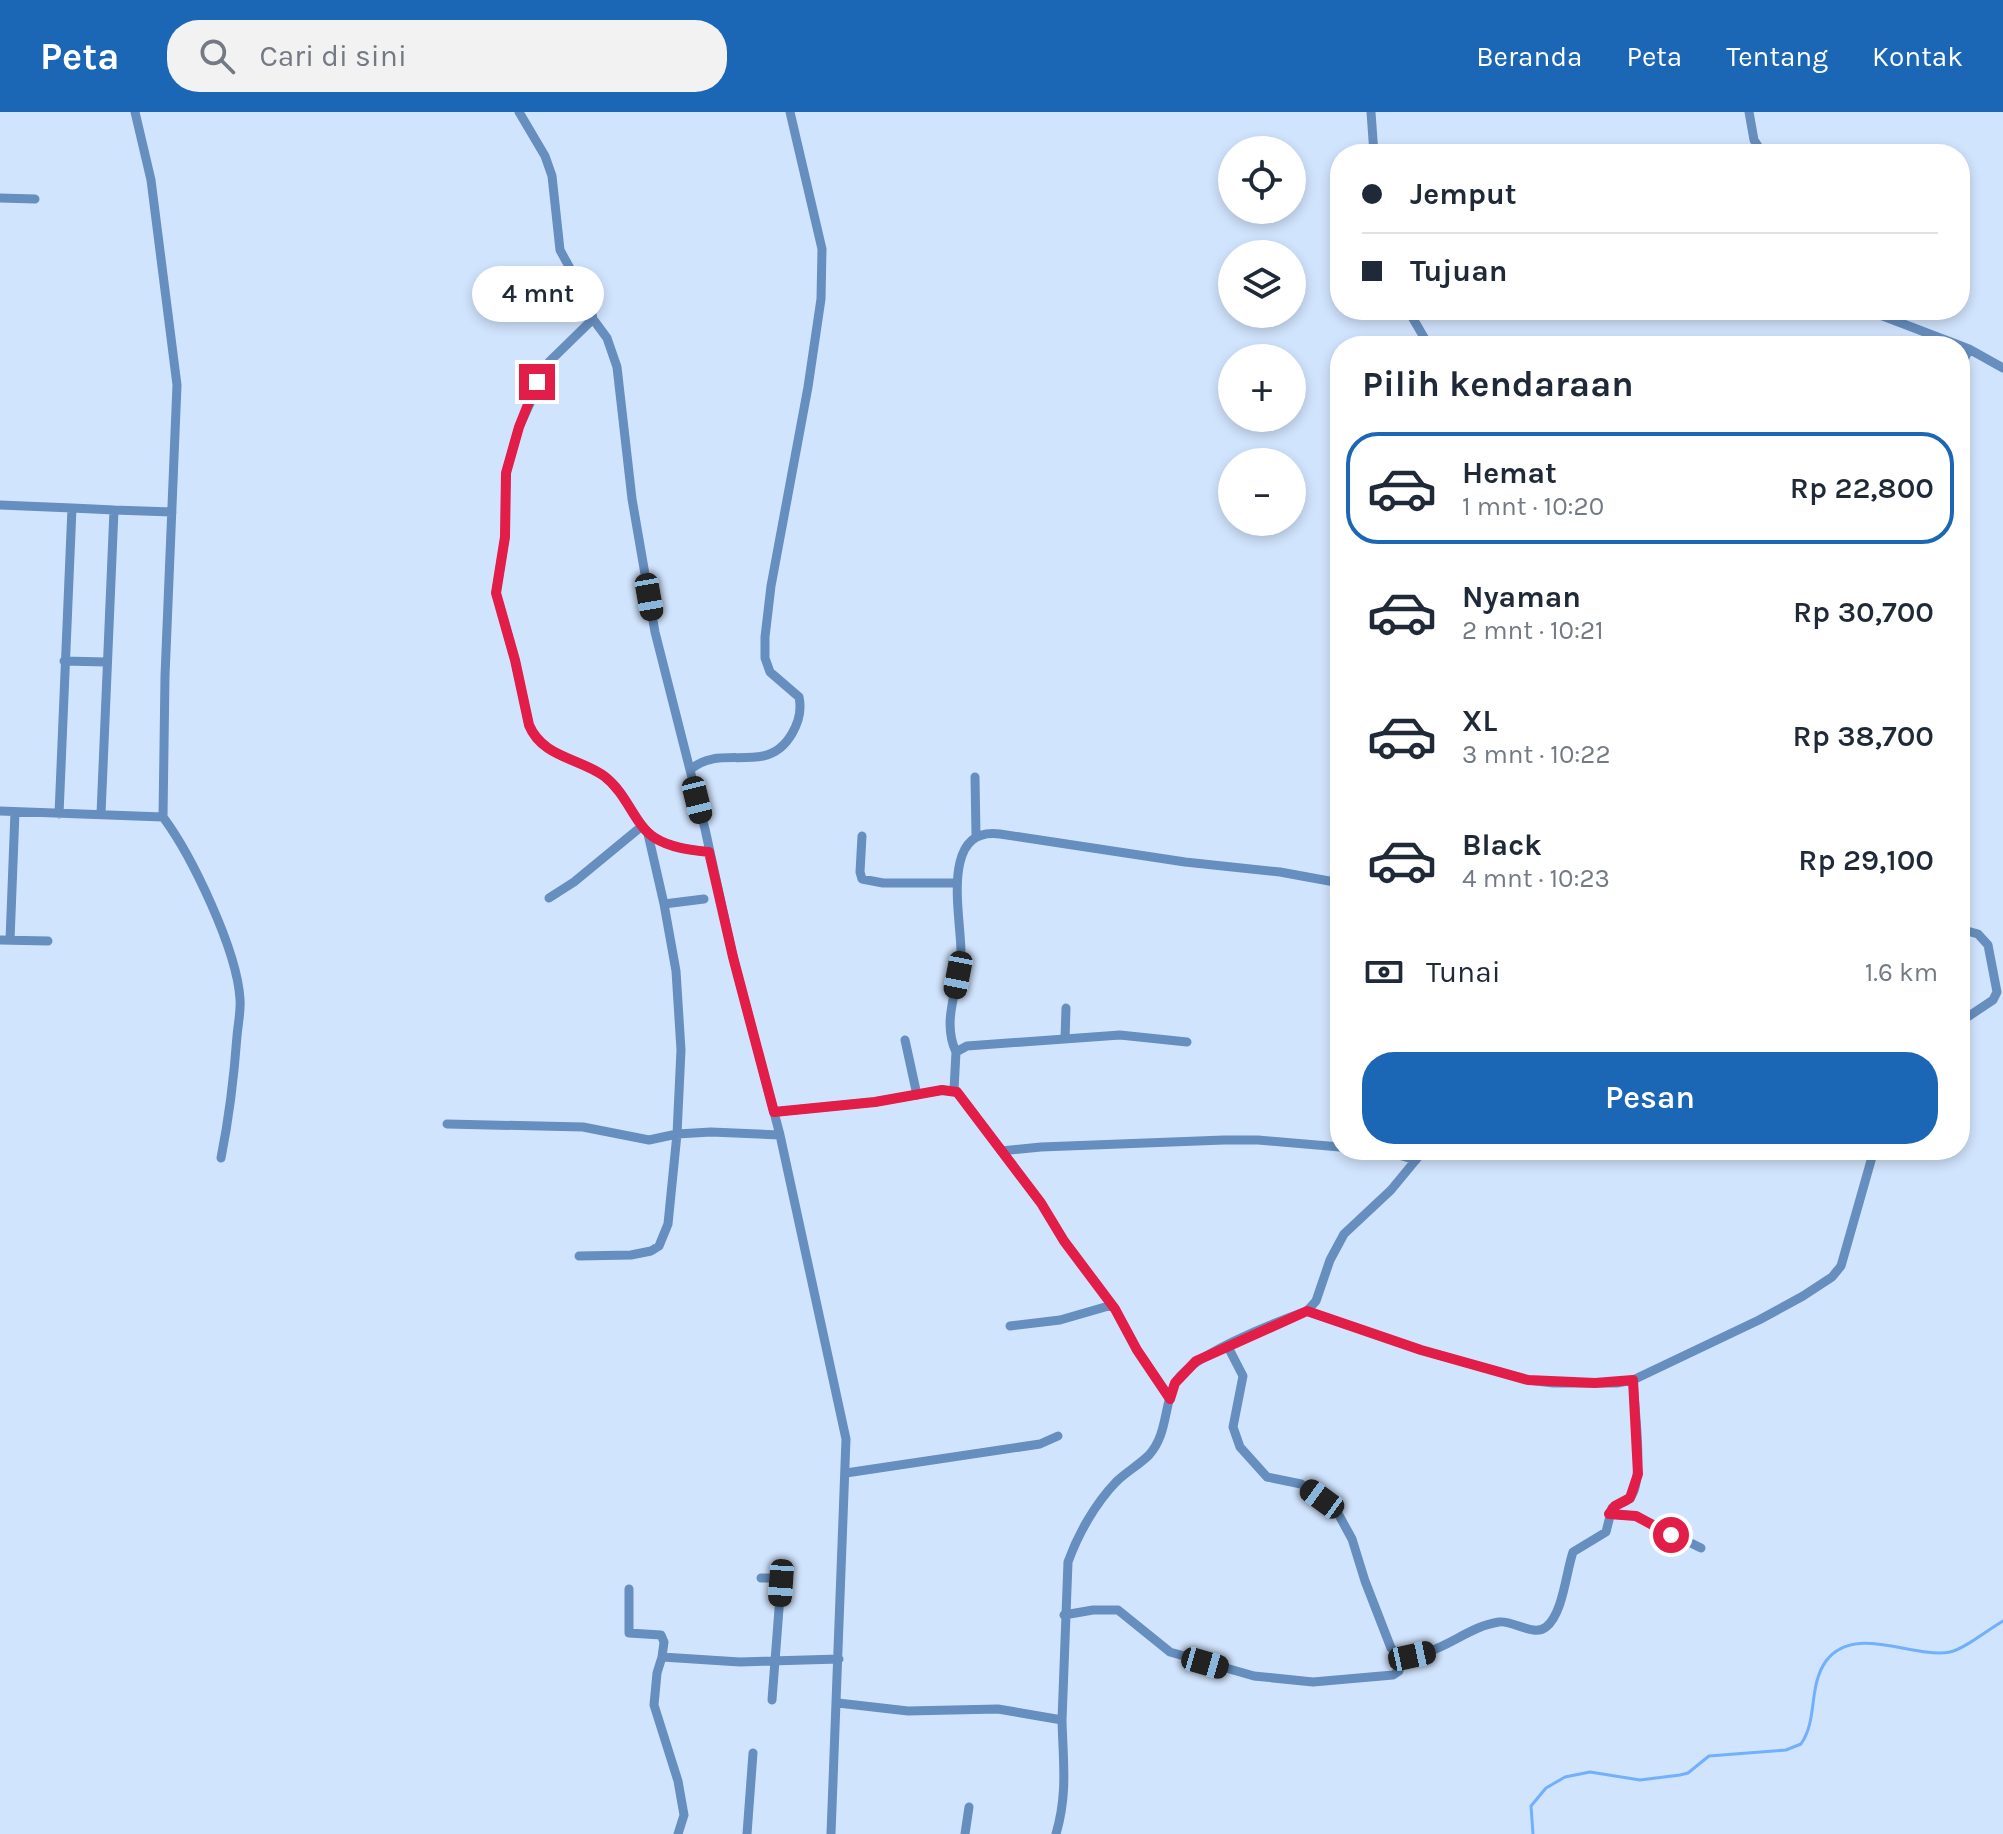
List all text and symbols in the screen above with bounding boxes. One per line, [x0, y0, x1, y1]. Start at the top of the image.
search box [167, 20, 727, 92]
text: Peta [40, 34, 119, 79]
icon: search [195, 34, 239, 78]
text: Cari di sini [259, 38, 407, 74]
text: Beranda [1476, 40, 1582, 73]
text: Peta [1626, 40, 1682, 73]
text: Tentang [1726, 40, 1828, 73]
text: Kontak [1872, 40, 1963, 73]
map controls [1218, 136, 1306, 536]
button: locate [1218, 136, 1306, 224]
text: Jemput [1410, 176, 1517, 212]
button: layers [1218, 240, 1306, 328]
text: Tujuan [1410, 253, 1507, 289]
callout: 4 mnt [471, 266, 603, 322]
text: 4 mnt [502, 278, 574, 309]
button: + [1218, 344, 1306, 432]
text: Pilih kendaraan [1362, 363, 1634, 405]
route end [519, 364, 555, 400]
button: − [1218, 448, 1306, 536]
icon: car [1366, 452, 1438, 524]
text: Hemat [1462, 455, 1557, 491]
text: Rp 22,800 [1790, 470, 1934, 506]
text: 1 mnt · 10:20 [1462, 491, 1604, 522]
car [633, 571, 665, 623]
icon: car [1366, 576, 1438, 648]
text: Nyaman [1462, 579, 1581, 615]
text: Rp 30,700 [1793, 594, 1934, 630]
text: 2 mnt · 10:21 [1462, 615, 1604, 646]
icon: car [1366, 700, 1438, 772]
text: XL [1462, 703, 1497, 739]
text: Rp 38,700 [1793, 718, 1934, 754]
text: 3 mnt · 10:22 [1462, 739, 1610, 770]
car [680, 774, 714, 826]
icon: car [1366, 824, 1438, 896]
text: Black [1462, 827, 1542, 863]
text: Rp 29,100 [1798, 842, 1934, 878]
text: 4 mnt · 10:23 [1462, 863, 1610, 894]
car [942, 949, 974, 1001]
icon: cash [1362, 950, 1406, 994]
text: Tunai [1426, 954, 1501, 990]
text: 1.6 km [1865, 957, 1938, 988]
button: Pesan [1362, 1052, 1938, 1144]
car [1296, 1475, 1348, 1523]
route start [1653, 1517, 1689, 1553]
car [767, 1558, 795, 1608]
car [1386, 1639, 1438, 1673]
car [1179, 1645, 1231, 1681]

